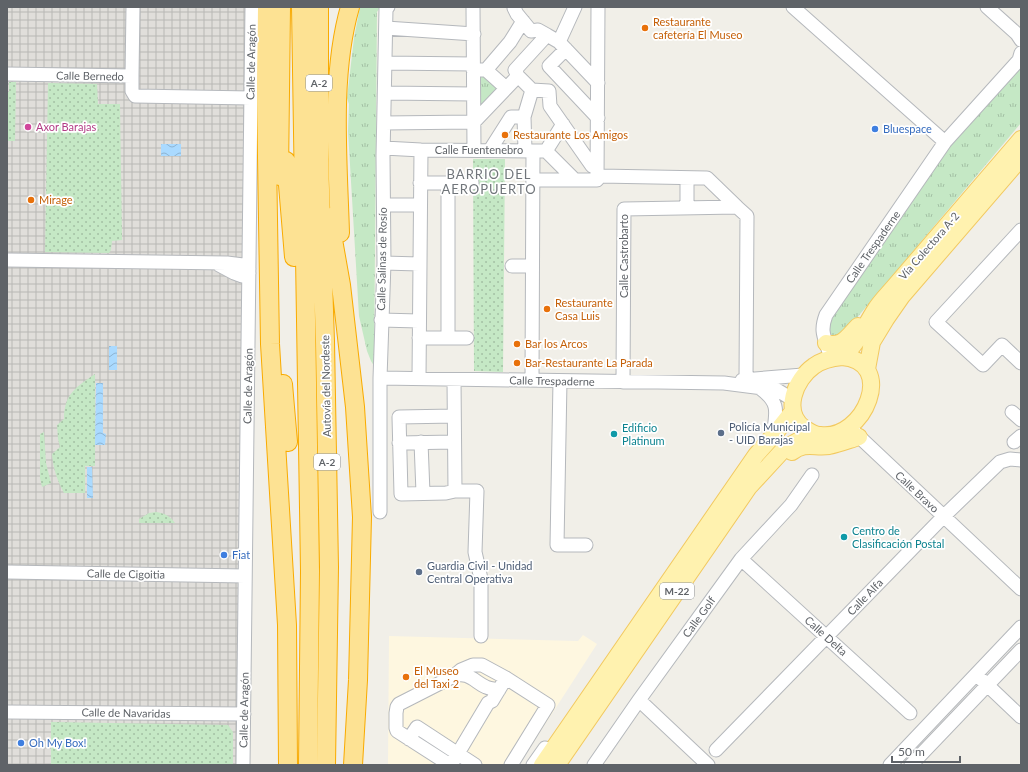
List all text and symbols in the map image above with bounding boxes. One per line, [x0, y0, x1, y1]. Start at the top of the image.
place label: Restaurante cafetería El Museo [653, 15, 743, 41]
marker: Restaurante cafetería El Museo [640, 23, 650, 33]
street label: Calle de Aragón [243, 24, 258, 100]
street label: Calle Bernedo [56, 68, 124, 83]
road number: A-2 [306, 75, 332, 91]
place label: Axor Barajas [36, 120, 96, 133]
marker: Axor Barajas [23, 122, 33, 132]
place label: Bluespace [883, 122, 932, 135]
marker: Bluespace [870, 124, 880, 134]
place label: Restaurante Los Amigos [513, 128, 628, 141]
marker: Restaurante Los Amigos [500, 130, 510, 140]
street label: Calle Fuentenebro [435, 143, 523, 156]
district label: BARRIO DEL AEROPUERTO [441, 166, 537, 197]
place label: Mirage [39, 193, 73, 206]
marker: Mirage [26, 195, 36, 205]
street label: Calle Salinas de Rosío [374, 207, 389, 311]
street label: Calle Trespaderne [843, 208, 903, 285]
street label: Vía Colectora A-2 [896, 209, 961, 282]
street label: Calle Castrobarto [617, 214, 630, 298]
place label: Restaurante Casa Luis [555, 296, 613, 322]
marker: Restaurante Casa Luis [542, 304, 552, 314]
street label: Autovía del Nordeste [318, 335, 333, 437]
place label: Bar los Arcos [525, 337, 588, 350]
marker: Bar los Arcos [512, 339, 522, 349]
street label: Calle de Aragón [240, 348, 255, 424]
place label: Bar-Restaurante La Parada [525, 356, 653, 369]
marker: Bar-Restaurante La Parada [512, 358, 522, 368]
street label: Calle Trespaderne [509, 373, 595, 388]
place label: Policía Municipal - UID Barajas [729, 420, 810, 446]
place label: Edificio Platinum [622, 421, 665, 447]
marker: Policía Municipal - UID Barajas [716, 428, 726, 438]
marker: Edificio Platinum [609, 429, 619, 439]
road number: A-2 [314, 454, 340, 470]
street label: Calle Bravo [893, 468, 942, 515]
place label: Centro de Clasificación Postal [852, 524, 944, 550]
marker: Centro de Clasificación Postal [839, 532, 849, 542]
place label: Fiat [232, 548, 250, 561]
marker: Fiat [219, 550, 229, 560]
place label: Guardia Civil - Unidad Central Operativa [427, 559, 533, 585]
street label: Calle de Cigoitia [87, 566, 165, 581]
marker: Guardia Civil - Unidad Central Operativa [414, 567, 424, 577]
street label: Calle Alfa [844, 576, 885, 618]
road number: M-22 [660, 583, 694, 599]
street label: Calle Golf [679, 594, 718, 640]
street label: Calle Delta [802, 613, 850, 658]
place label: El Museo del Taxi 2 [414, 664, 459, 690]
street label: Calle de Aragón [236, 672, 251, 748]
marker: El Museo del Taxi 2 [401, 672, 411, 682]
street label: Calle de Navaridas [81, 705, 171, 720]
place label: Oh My Box! [29, 736, 86, 749]
marker: Oh My Box! [16, 738, 26, 748]
scale bar [892, 738, 960, 764]
text: 50 m [898, 744, 925, 759]

